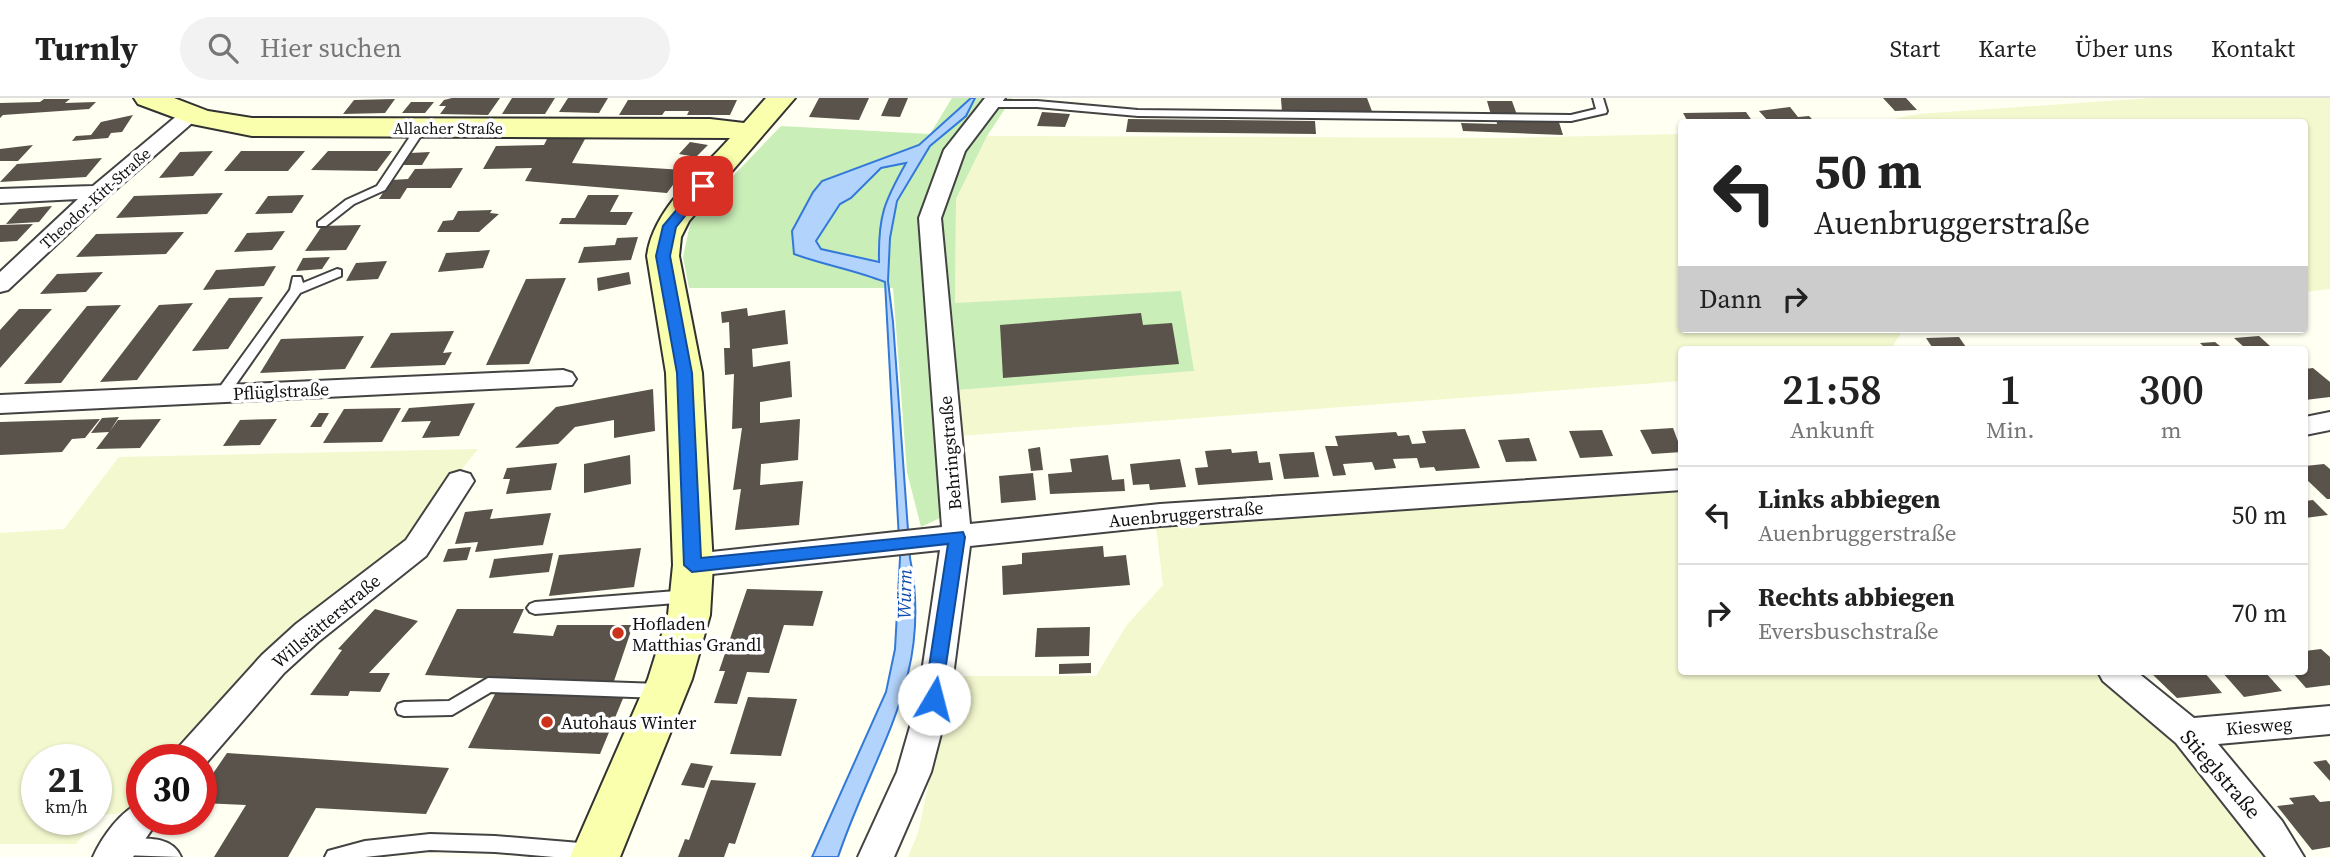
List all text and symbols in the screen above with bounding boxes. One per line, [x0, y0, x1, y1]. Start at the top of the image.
search box [180, 17, 670, 80]
text: Turnly [35, 26, 138, 71]
icon: search [204, 29, 242, 67]
text: Hier suchen [260, 30, 402, 66]
text: Start [1890, 32, 1940, 65]
text: Karte [1978, 32, 2037, 65]
text: Über uns [2075, 32, 2173, 65]
text: Kontakt [2211, 32, 2295, 65]
street label: Allacher Straße [393, 117, 503, 139]
text: 50 m [1814, 137, 1922, 204]
street label: Theodor-Kitt-Straße [35, 142, 155, 254]
icon: left [1699, 147, 1790, 238]
pin [673, 156, 733, 216]
icon: arrive [684, 167, 722, 205]
text: Auenbruggerstraße [1814, 201, 2090, 245]
icon: right [1776, 280, 1814, 318]
text: Dann [1699, 281, 1762, 317]
text: 21:58 [1782, 360, 1882, 418]
text: 1 [1999, 360, 2021, 418]
text: 300 [2138, 360, 2204, 418]
street label: Pflüglstraße [232, 376, 330, 406]
street label: Behringstraße [933, 395, 967, 511]
text: Ankunft [1790, 414, 1874, 446]
text: Min. [1986, 414, 2034, 446]
text: m [2161, 414, 2182, 446]
text: Links abbiegen [1758, 481, 1941, 517]
street label: Auenbruggerstraße [1108, 495, 1264, 533]
icon: left [1699, 496, 1737, 534]
text: 50 m [2232, 497, 2287, 533]
text: Auenbruggerstraße [1758, 517, 1956, 549]
street label: Willstätterstraße [266, 568, 386, 674]
water label: Würm [891, 568, 917, 619]
text: Rechts abbiegen [1758, 579, 1955, 615]
icon: right [1699, 594, 1737, 632]
text: 70 m [2232, 595, 2287, 631]
place label: Hofladen Matthias Grandl [632, 611, 762, 657]
text: Eversbuschstraße [1758, 615, 1939, 647]
marker: Hofladen Matthias Grandl [610, 625, 626, 641]
position arrow [897, 662, 971, 736]
place label: Autohaus Winter [561, 710, 697, 735]
street label: Kiesweg [2225, 711, 2293, 741]
marker: Autohaus Winter [539, 714, 555, 730]
street label: Stieglstraße [2174, 723, 2268, 825]
speed limit sign: 30 [126, 744, 217, 835]
text: 21 [48, 756, 85, 804]
text: km/h [45, 794, 88, 819]

